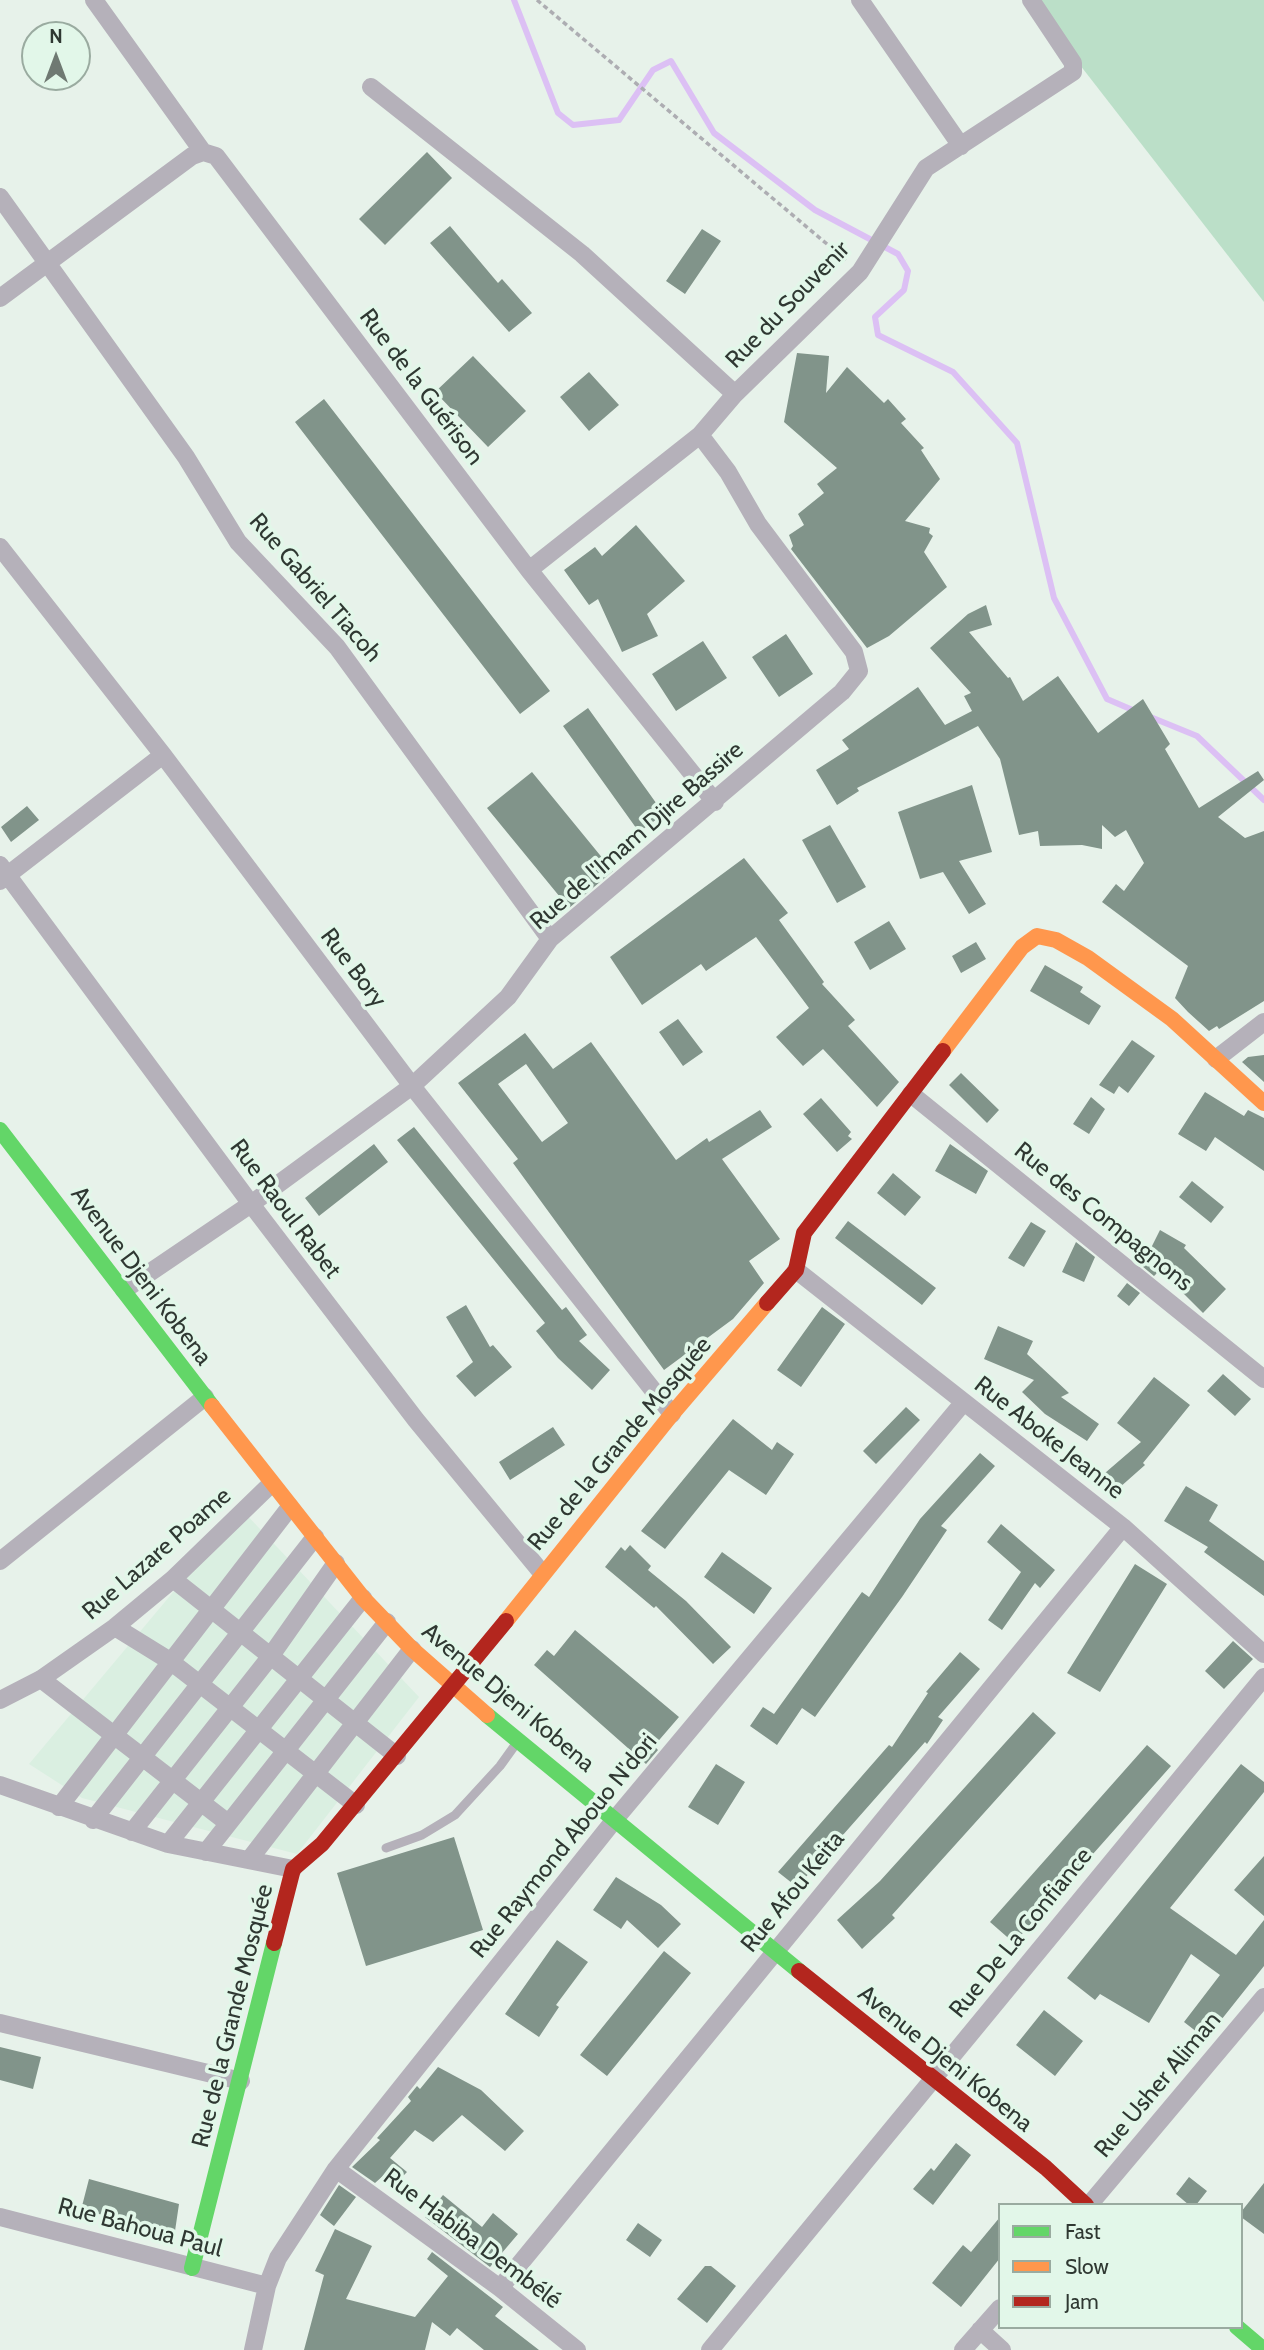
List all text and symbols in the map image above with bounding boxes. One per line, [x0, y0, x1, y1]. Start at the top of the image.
north arrow [21, 21, 91, 91]
text: N [49, 25, 63, 48]
street label: Rue du Souvenir [720, 235, 856, 375]
street label: Rue de la Guérison [353, 303, 489, 471]
street label: Rue Gabriel Tiacoh [243, 508, 387, 668]
street label: Rue de l'Imam Djire Bassire [525, 736, 749, 936]
street label: Rue Bory [314, 923, 392, 1013]
street label: Rue Raoul Rabet [223, 1134, 347, 1284]
street label: Rue des Compagnons [1008, 1136, 1198, 1298]
street label: Avenue Djeni Kobena [64, 1181, 218, 1371]
street label: Rue de la Grande Mosquée [522, 1331, 718, 1557]
street label: Rue Aboke Jeanne [968, 1371, 1130, 1505]
street label: Rue Lazare Poame [77, 1482, 237, 1626]
street label: Avenue Djeni Kobena [416, 1617, 600, 1779]
street label: Rue Raymond Abouo N'dori [465, 1728, 663, 1964]
street label: Rue Afou Keita [735, 1826, 851, 1958]
street label: Rue De La Confiance [944, 1842, 1098, 2024]
street label: Rue de la Grande Mosquée [186, 1881, 280, 2151]
street label: Avenue Djeni Kobena [852, 1980, 1038, 2138]
street label: Rue Usher Aliman [1089, 2006, 1227, 2164]
street label: Rue Habiba Dembélé [377, 2163, 567, 2315]
street label: Rue Bahoua Paul [55, 2192, 225, 2264]
legend [998, 2203, 1243, 2329]
text: Fast [1065, 2219, 1101, 2244]
text: Slow [1065, 2254, 1109, 2279]
text: Jam [1065, 2289, 1099, 2314]

